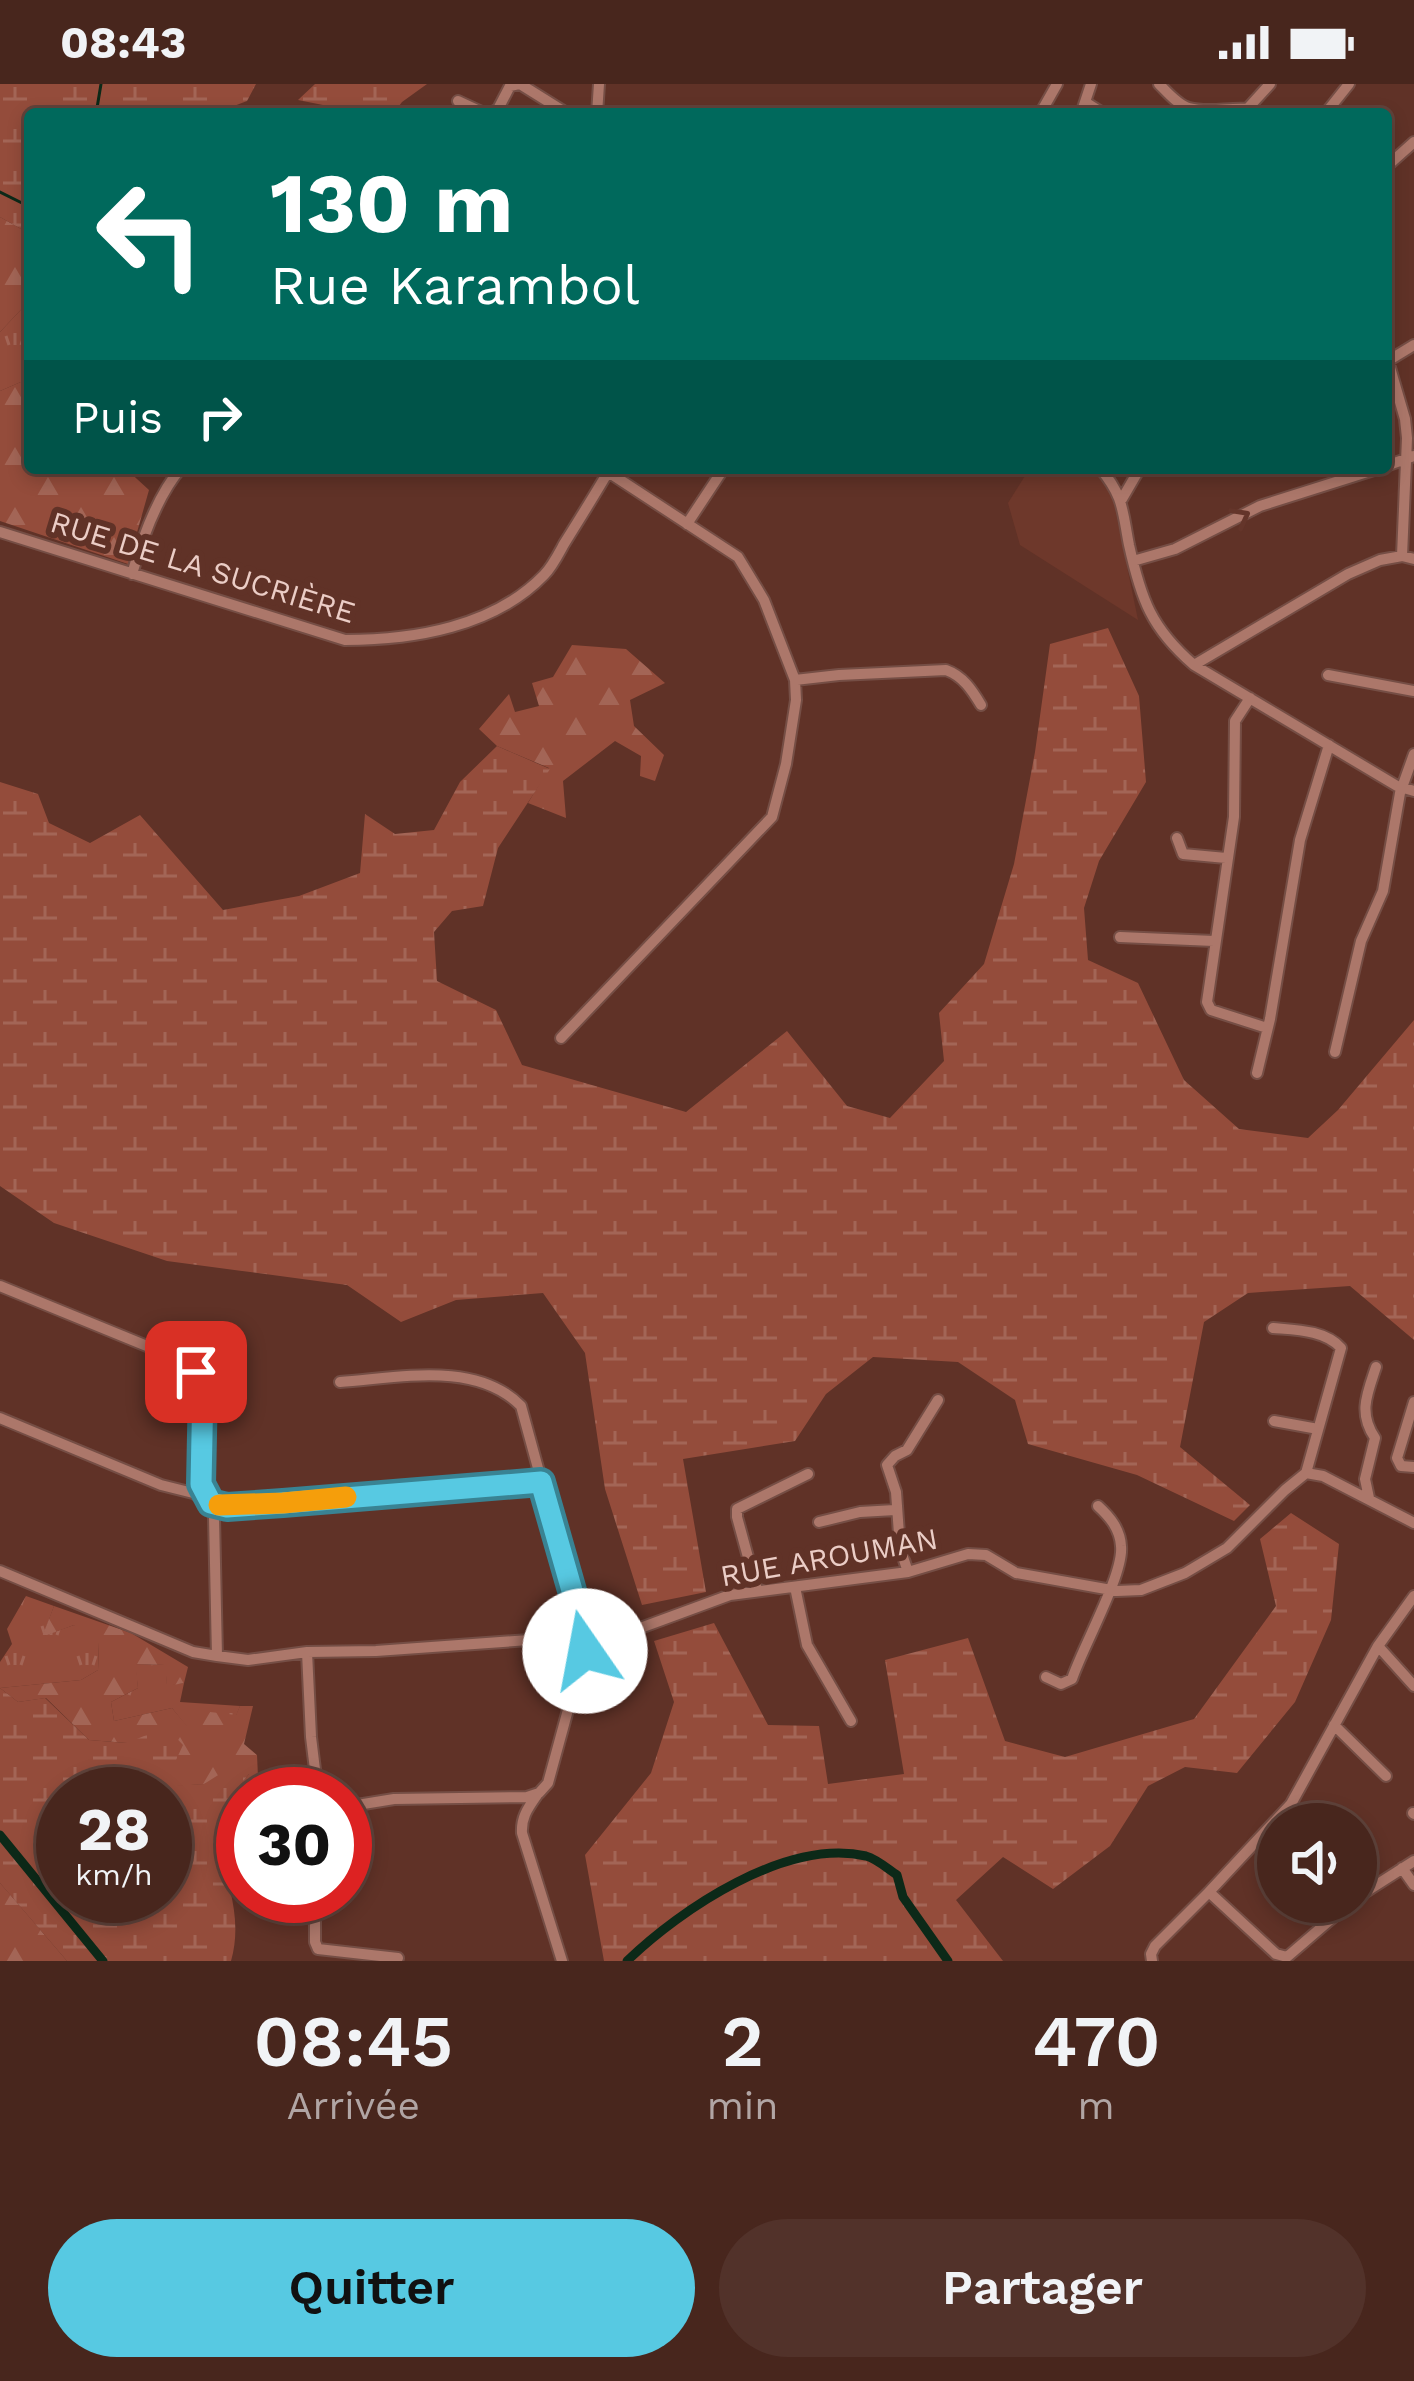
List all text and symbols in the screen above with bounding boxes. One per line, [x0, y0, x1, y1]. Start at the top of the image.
text: 08:43 [60, 16, 187, 69]
text: 130 m [270, 154, 513, 252]
icon: left [72, 156, 228, 312]
text: Rue Karambol [270, 254, 640, 317]
icon: right [187, 384, 253, 450]
text: Puis [72, 391, 163, 444]
street label: RUE DE LA SUCRIÈRE [47, 504, 359, 630]
one-way arrow [1228, 508, 1249, 531]
pin [145, 1321, 247, 1423]
icon: arrive [163, 1339, 229, 1405]
street label: RUE AROUMAN [718, 1521, 940, 1593]
position arrow [522, 1588, 648, 1714]
speed limit sign: 30 [216, 1767, 372, 1923]
text: 28 [77, 1794, 151, 1865]
map controls [1257, 1803, 1377, 1923]
button: sound [1257, 1803, 1377, 1923]
text: km/h [75, 1857, 153, 1892]
text: 08:45 [253, 1999, 453, 2083]
text: 2 [721, 1999, 764, 2083]
text: 470 [1032, 1999, 1160, 2083]
text: Arrivée [287, 2083, 420, 2128]
text: min [707, 2083, 778, 2128]
text: m [1078, 2083, 1115, 2128]
button: Quitter [48, 2219, 695, 2357]
button: Partager [719, 2219, 1366, 2357]

